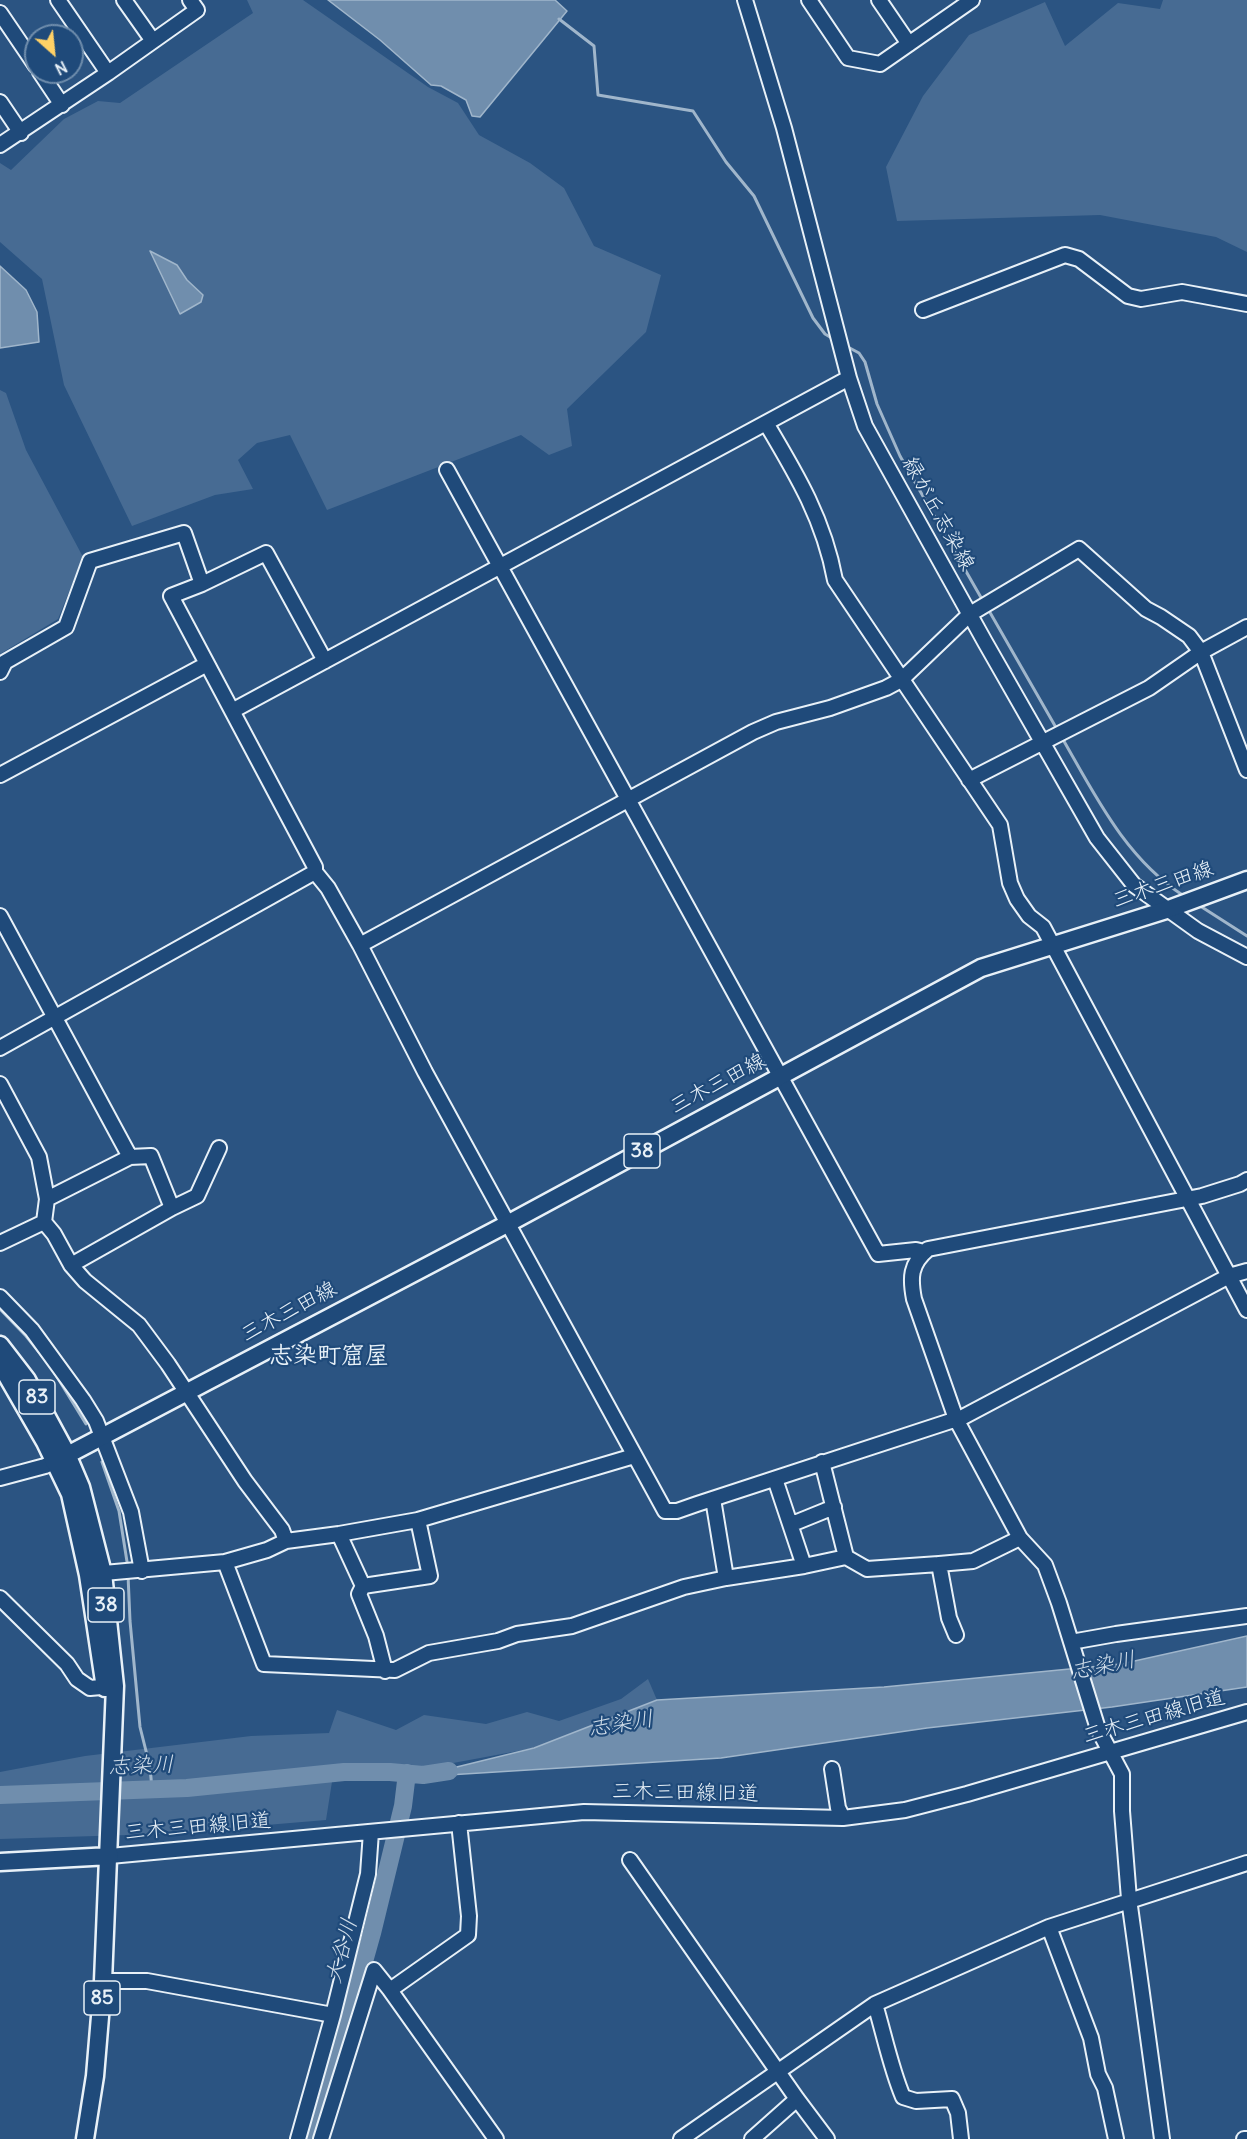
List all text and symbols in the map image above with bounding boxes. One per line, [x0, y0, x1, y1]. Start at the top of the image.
north arrow [24, 24, 84, 84]
text: N [52, 57, 71, 80]
street label: 緑が丘志染線 [896, 453, 980, 575]
street label: 三木三田線 [1109, 856, 1217, 914]
street label: 三木三田線 [666, 1048, 770, 1120]
road number: 38 [624, 1134, 660, 1168]
street label: 三木三田線 [237, 1276, 341, 1348]
district label: 志染町窟屋 [269, 1342, 389, 1370]
road number: 83 [19, 1380, 55, 1414]
road number: 38 [88, 1588, 124, 1622]
water label: 志染川 [1068, 1647, 1138, 1685]
street label: 三木三田線旧道 [1080, 1685, 1228, 1749]
water label: 志染川 [586, 1706, 656, 1742]
water label: 志染川 [108, 1752, 174, 1780]
street label: 三木三田線旧道 [611, 1779, 759, 1807]
street label: 三木三田線旧道 [124, 1808, 272, 1846]
water label: 大谷川 [321, 1916, 363, 1986]
road number: 85 [84, 1981, 120, 2015]

